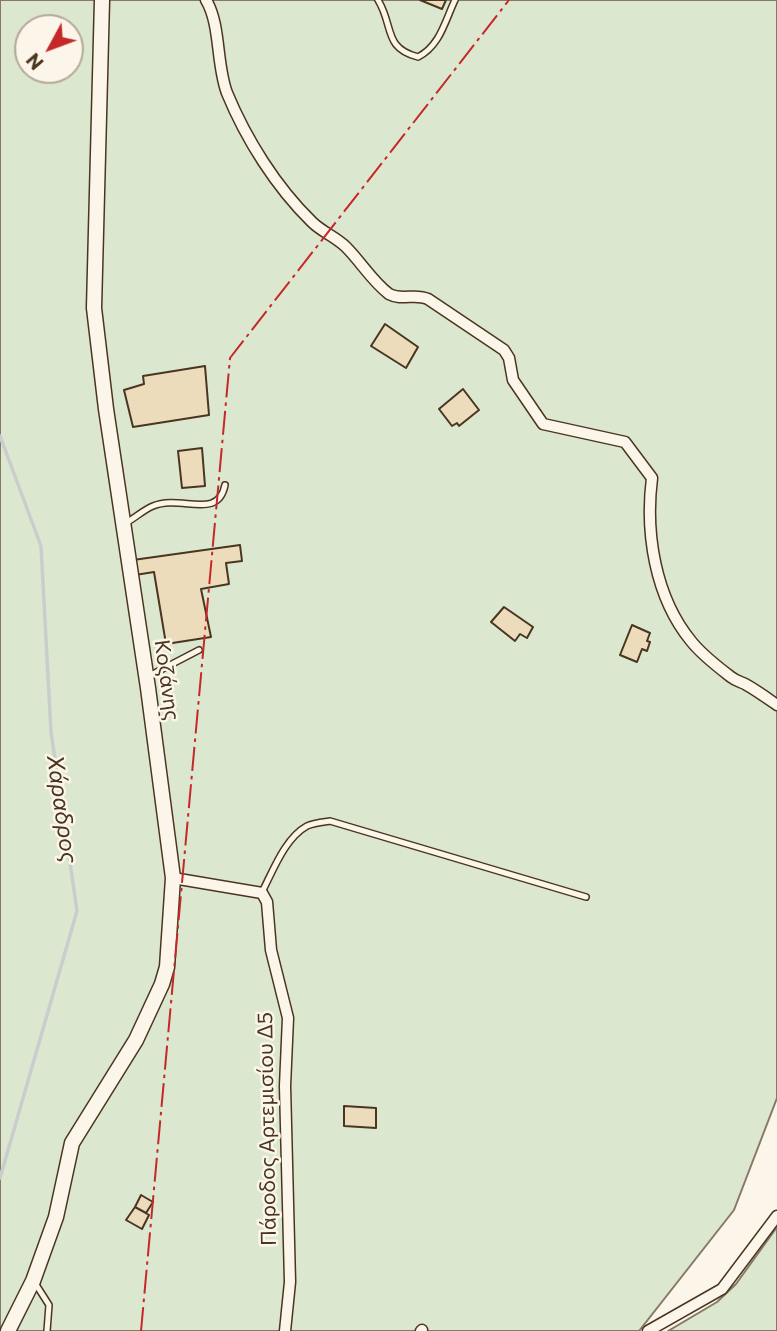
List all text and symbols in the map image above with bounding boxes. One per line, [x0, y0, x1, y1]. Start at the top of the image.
north arrow [14, 14, 84, 84]
text: N [21, 49, 48, 75]
street label: Κοζάνης [149, 638, 185, 722]
water label: Χάραδρος [41, 753, 83, 865]
street label: Πάροδος Αρτεμισίου Δ5 [252, 1012, 282, 1246]

